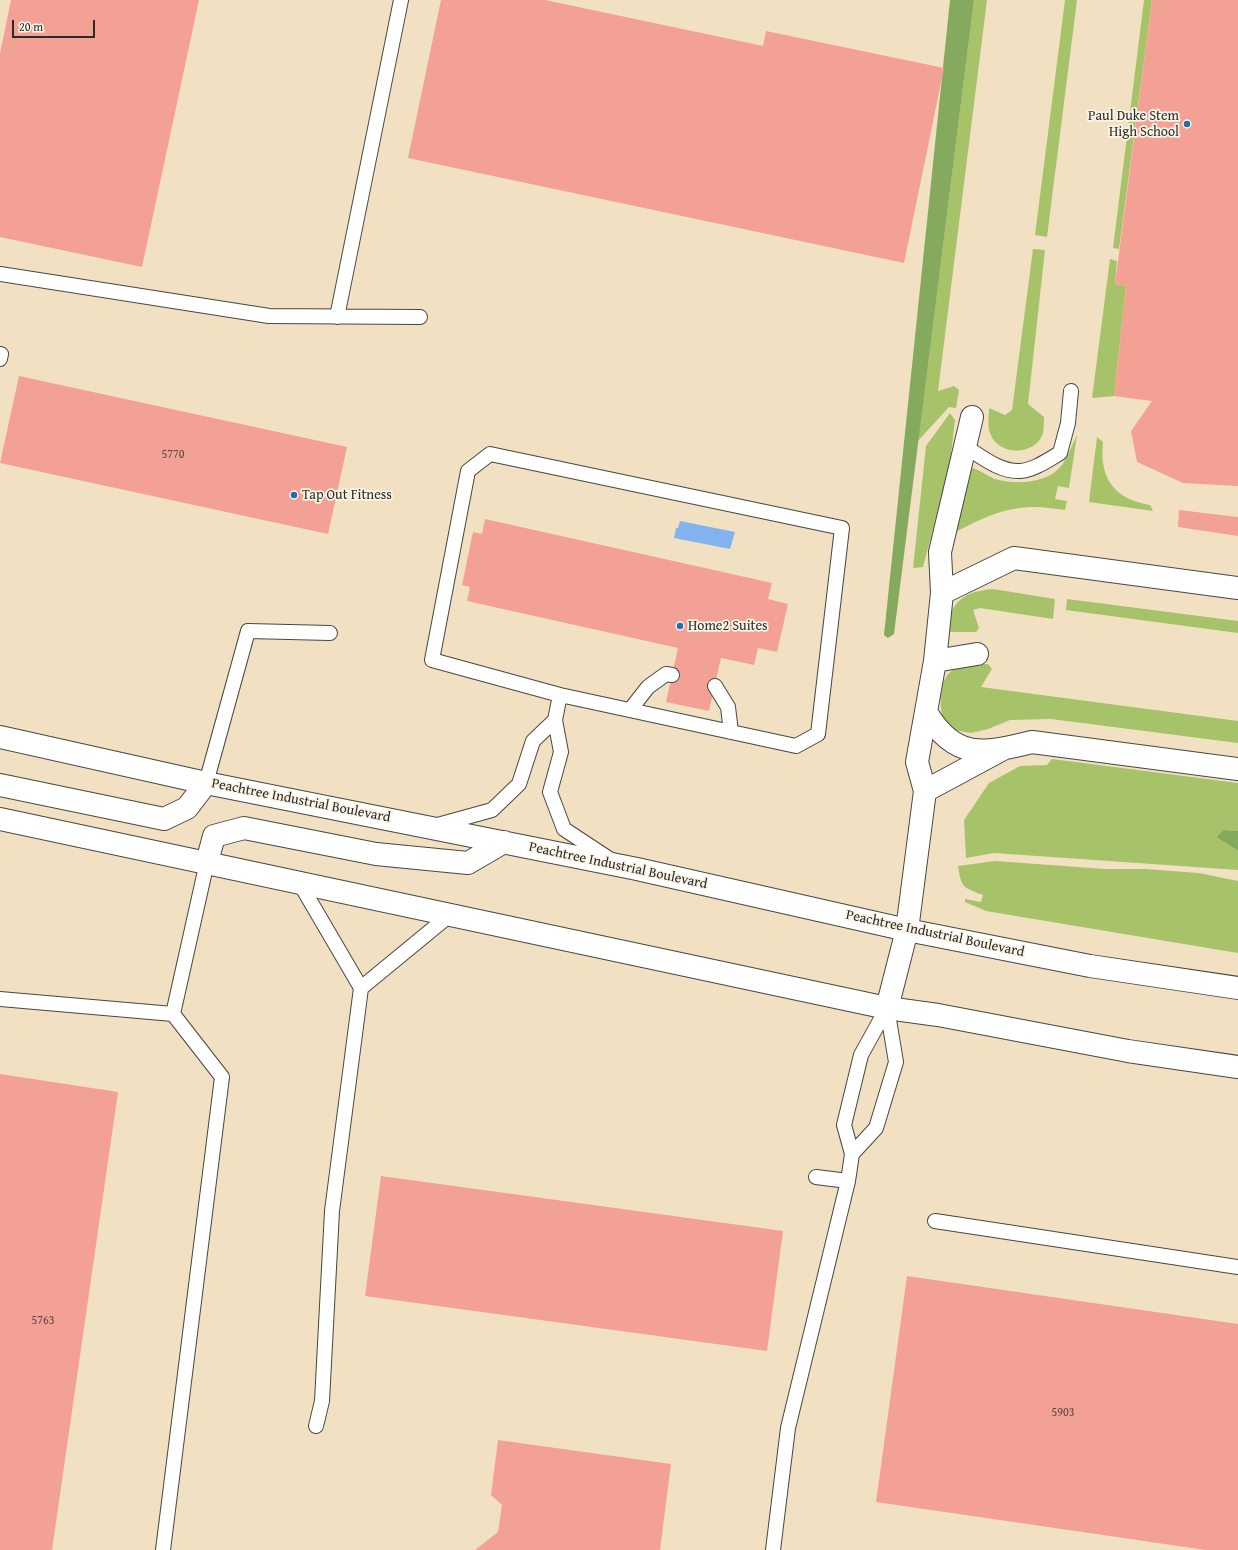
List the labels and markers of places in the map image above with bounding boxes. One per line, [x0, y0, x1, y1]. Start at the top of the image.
place label: Paul Duke Stem High School [1088, 108, 1179, 140]
marker: Paul Duke Stem High School [1182, 119, 1192, 129]
place label: Tap Out Fitness [302, 487, 392, 503]
marker: Tap Out Fitness [289, 490, 299, 500]
place label: Home2 Suites [688, 618, 768, 634]
marker: Home2 Suites [675, 621, 685, 631]

